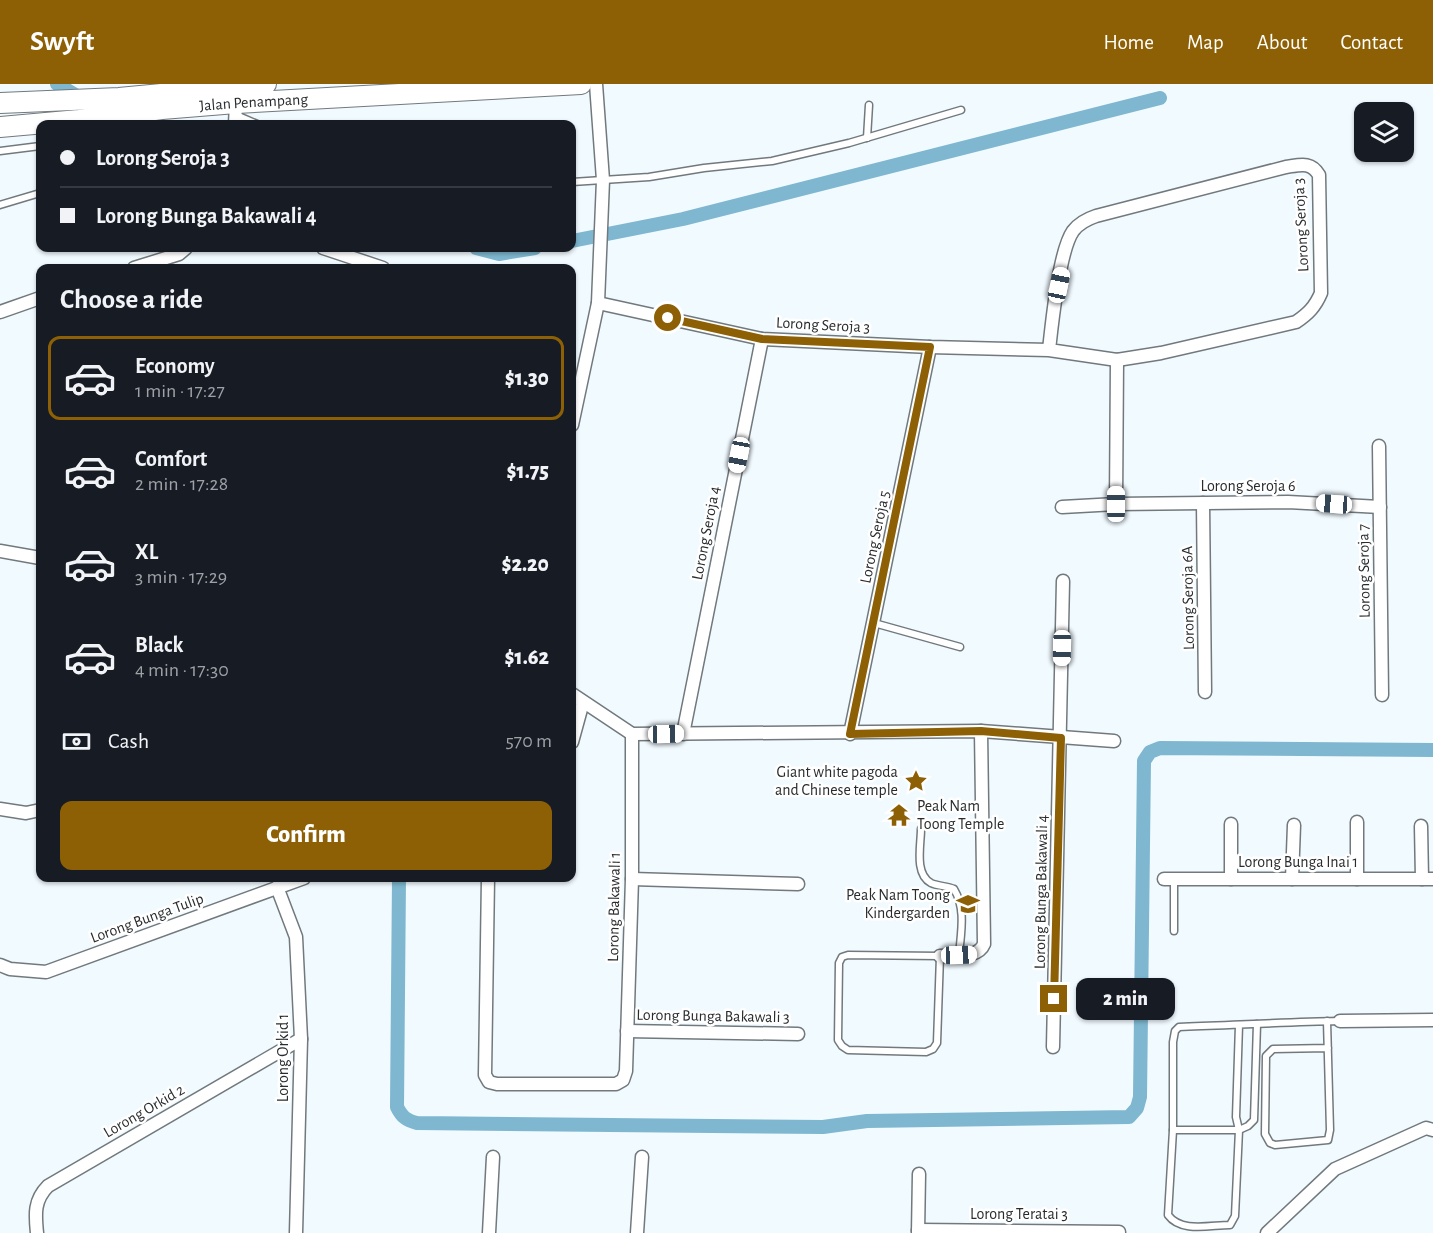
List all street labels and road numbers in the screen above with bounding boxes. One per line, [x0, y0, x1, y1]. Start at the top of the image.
street label: Jalan Penampang [199, 91, 309, 114]
street label: Lorong Seroja 3 [1291, 178, 1312, 272]
street label: Lorong Seroja 3 [776, 315, 870, 336]
street label: Lorong Seroja 6 [1200, 478, 1296, 495]
street label: Lorong Seroja 4 [689, 484, 724, 581]
street label: Lorong Seroja 5 [857, 489, 894, 585]
street label: Lorong Seroja 7 [1355, 523, 1374, 618]
street label: Lorong Seroja 6A [1179, 546, 1198, 650]
street label: Lorong Bunga Bakawali 4 [1032, 814, 1050, 969]
street label: Lorong Bakawali 1 [605, 852, 623, 962]
street label: Lorong Bunga Inai 1 [1238, 854, 1358, 870]
street label: Lorong Bunga Tulip [88, 890, 206, 946]
street label: Lorong Bunga Bakawali 3 [636, 1007, 790, 1025]
street label: Lorong Orkid 1 [275, 1014, 291, 1102]
street label: Lorong Orkid 2 [101, 1081, 187, 1141]
street label: Lorong Teratai 3 [970, 1206, 1068, 1222]

